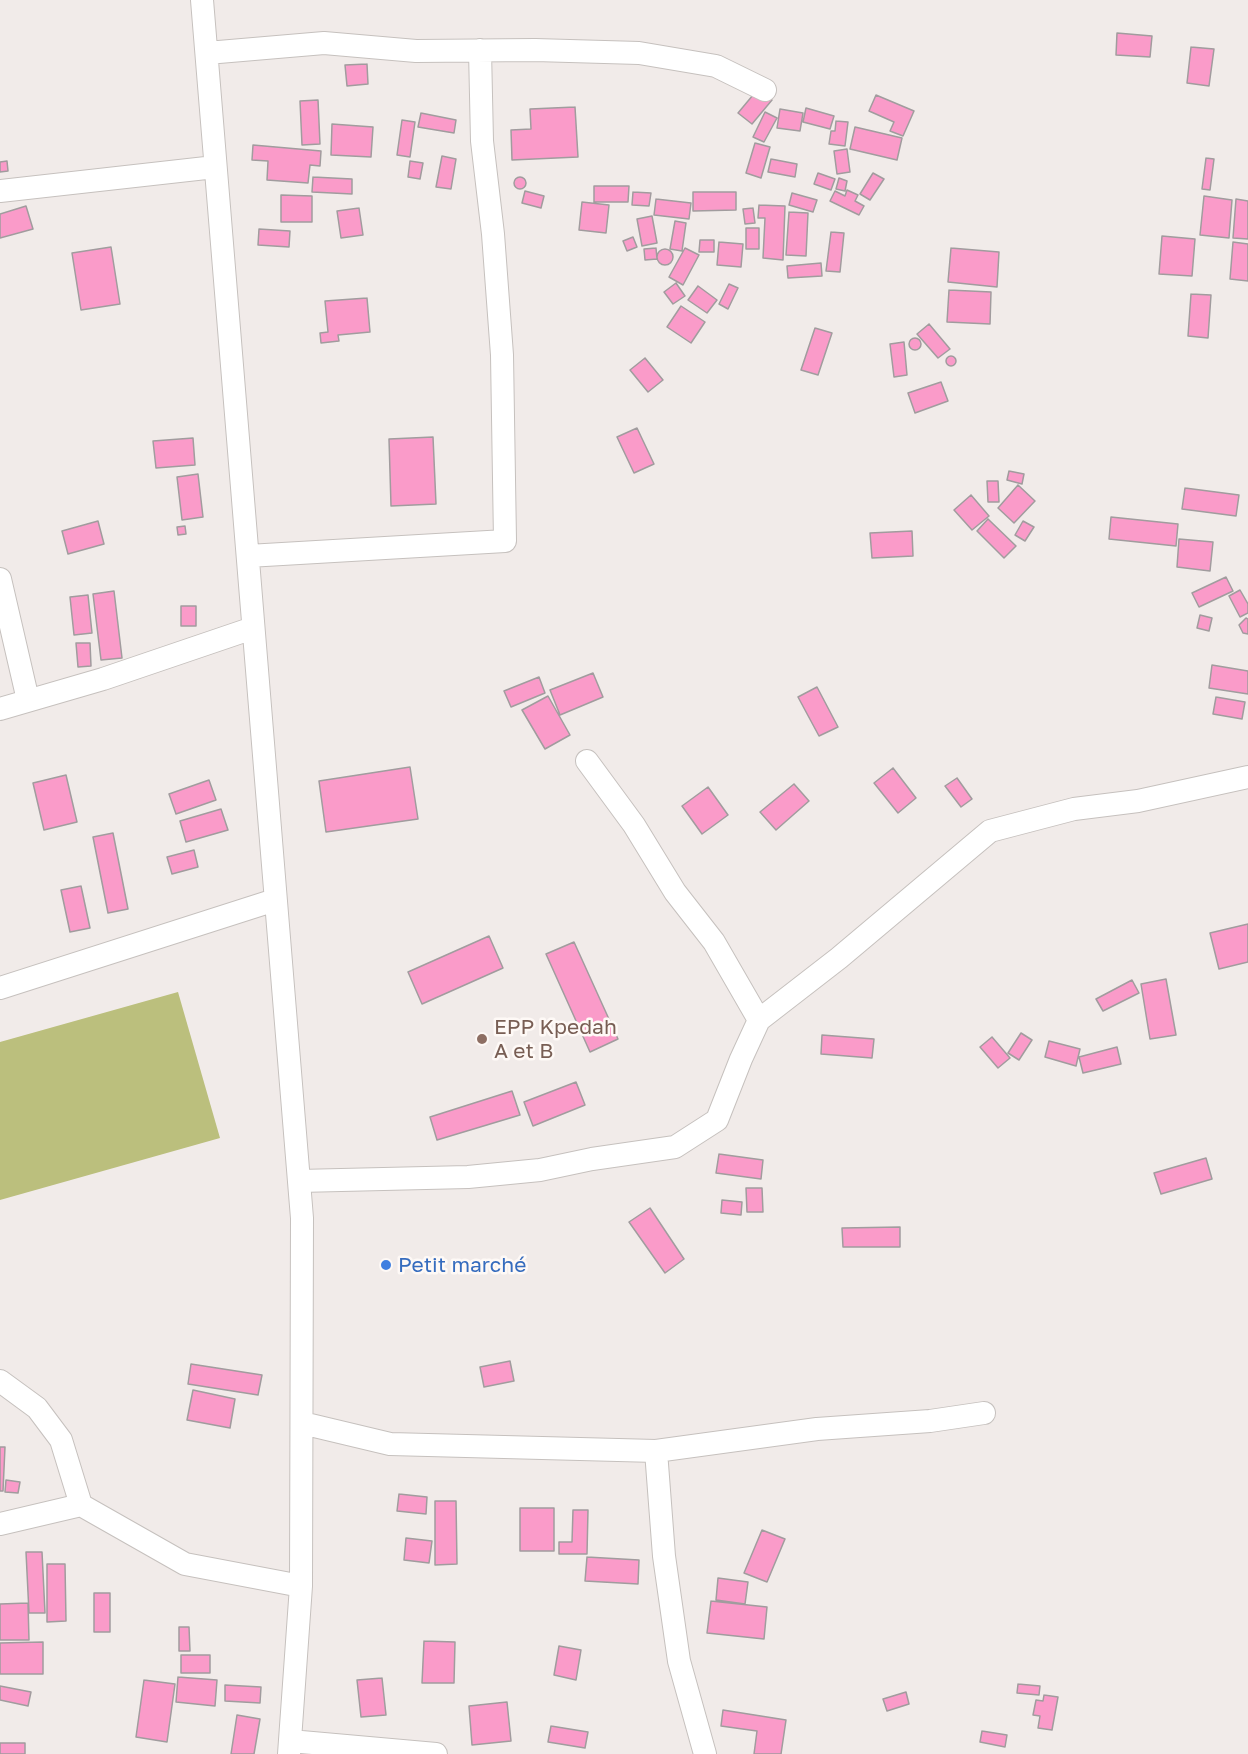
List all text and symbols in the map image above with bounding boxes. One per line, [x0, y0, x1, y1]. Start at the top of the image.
place label: EPP Kpedah A et B [494, 1014, 617, 1064]
marker: EPP Kpedah A et B [475, 1032, 489, 1046]
place label: Petit marché [398, 1252, 526, 1278]
marker: Petit marché [379, 1258, 393, 1272]

